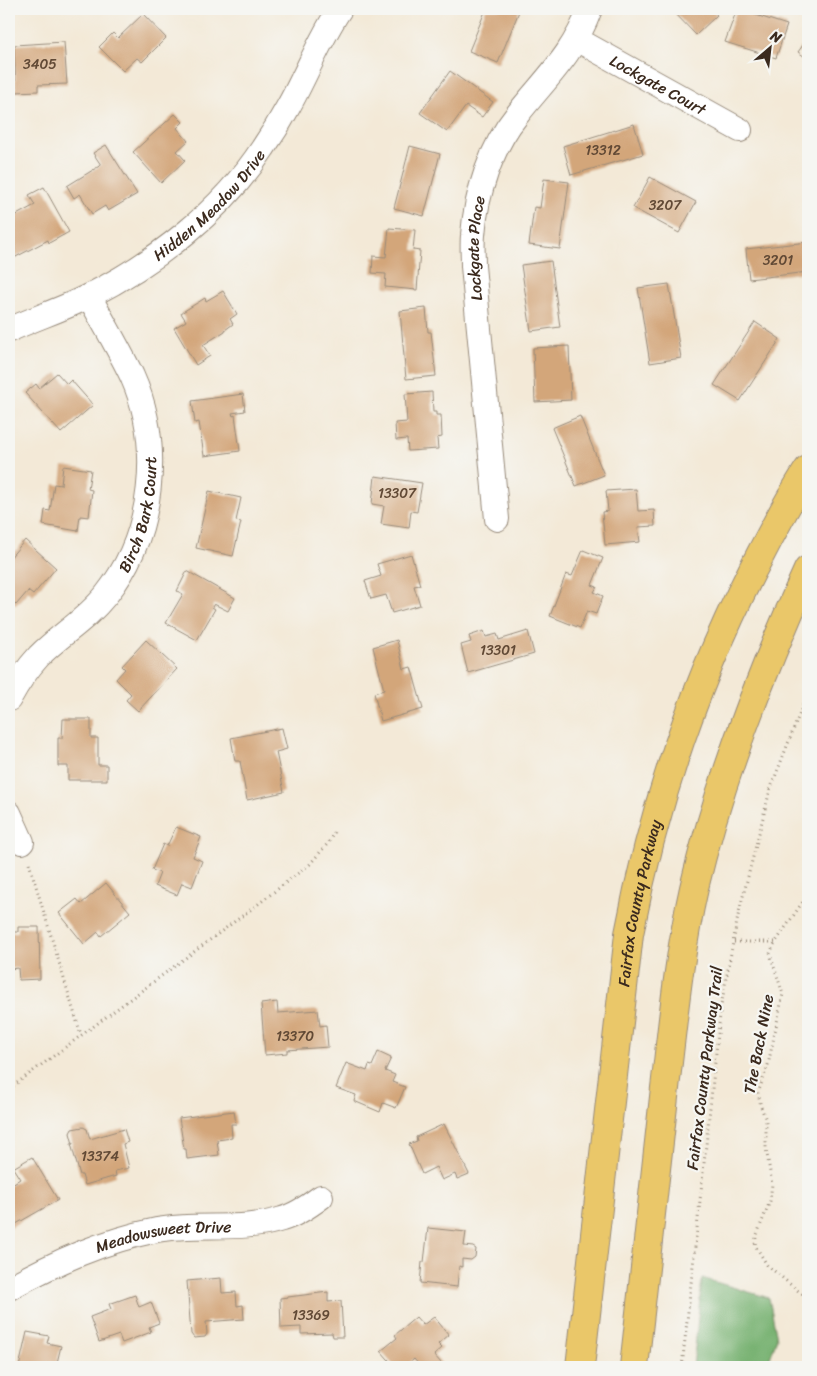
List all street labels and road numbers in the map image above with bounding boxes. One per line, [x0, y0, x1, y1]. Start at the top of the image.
street label: Lockgate Court [604, 46, 712, 124]
street label: Hidden Meadow Drive [147, 143, 273, 269]
street label: Lockgate Place [459, 193, 494, 302]
street label: Birch Bark Court [110, 456, 165, 578]
street label: Fairfax County Parkway [609, 815, 670, 988]
street label: Fairfax County Parkway Trail [678, 964, 731, 1172]
street label: The Back Nine [735, 992, 782, 1096]
street label: Meadowsweet Drive [91, 1212, 232, 1262]

